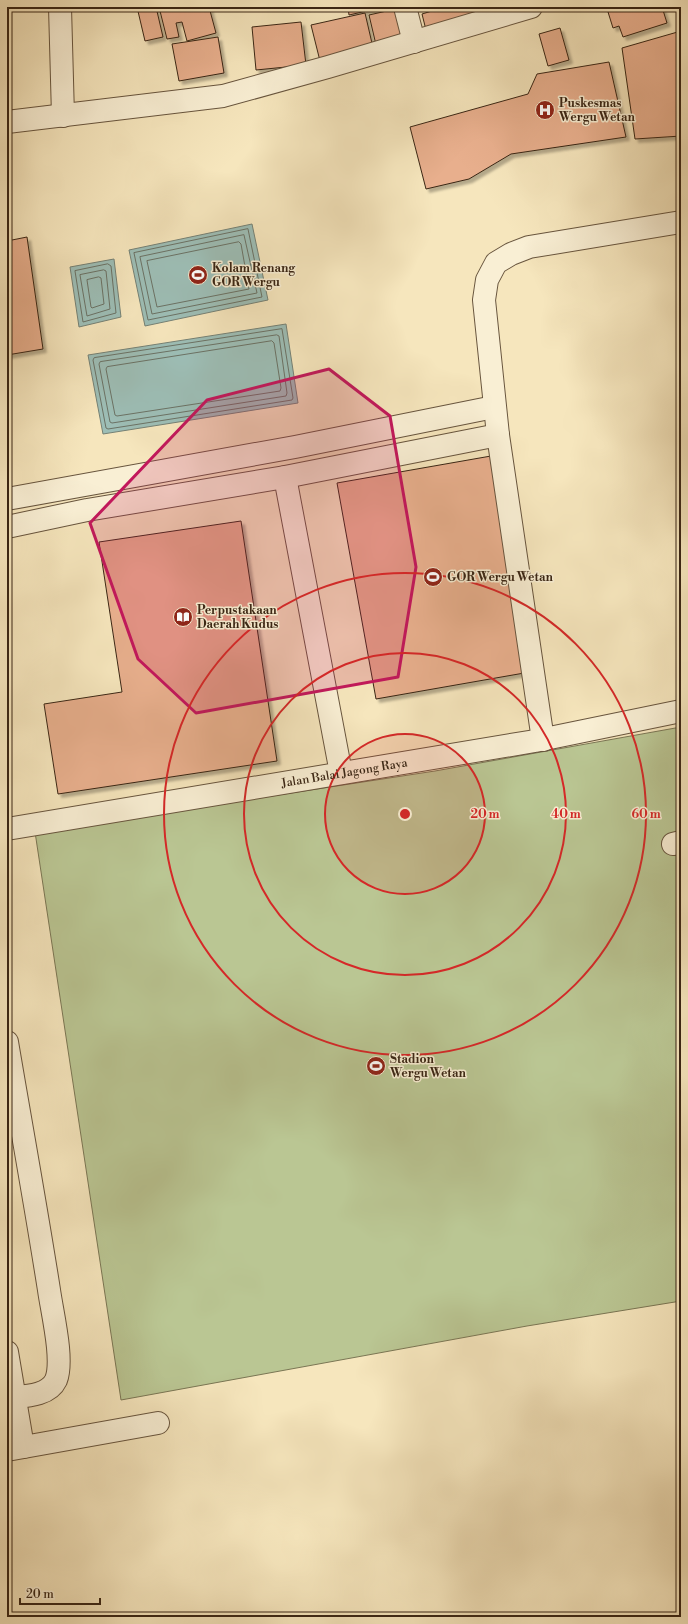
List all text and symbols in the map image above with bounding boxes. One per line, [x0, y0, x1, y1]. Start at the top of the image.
place label: Puskesmas Wergu Wetan [558, 96, 635, 125]
hospital icon: Puskesmas Wergu Wetan [534, 99, 556, 121]
place label: Kolam Renang GOR Wergu [212, 261, 296, 290]
sports icon: Kolam Renang GOR Wergu [187, 264, 209, 286]
sports icon: GOR Wergu Wetan [422, 566, 444, 588]
place label: GOR Wergu Wetan [447, 570, 554, 585]
place label: Perpustakaan Daerah Kudus [197, 603, 279, 632]
library icon: Perpustakaan Daerah Kudus [172, 606, 194, 628]
street label: Jalan Balai Jagong Raya [279, 755, 409, 791]
centre of rings [398, 807, 412, 821]
text: 20 m [470, 807, 500, 822]
text: 40 m [551, 807, 581, 822]
text: 60 m [631, 807, 661, 822]
place label: Stadion Wergu Wetan [389, 1052, 466, 1081]
sports icon: Stadion Wergu Wetan [365, 1055, 387, 1077]
scale bar [20, 1580, 100, 1606]
text: 20 m [26, 1587, 54, 1602]

